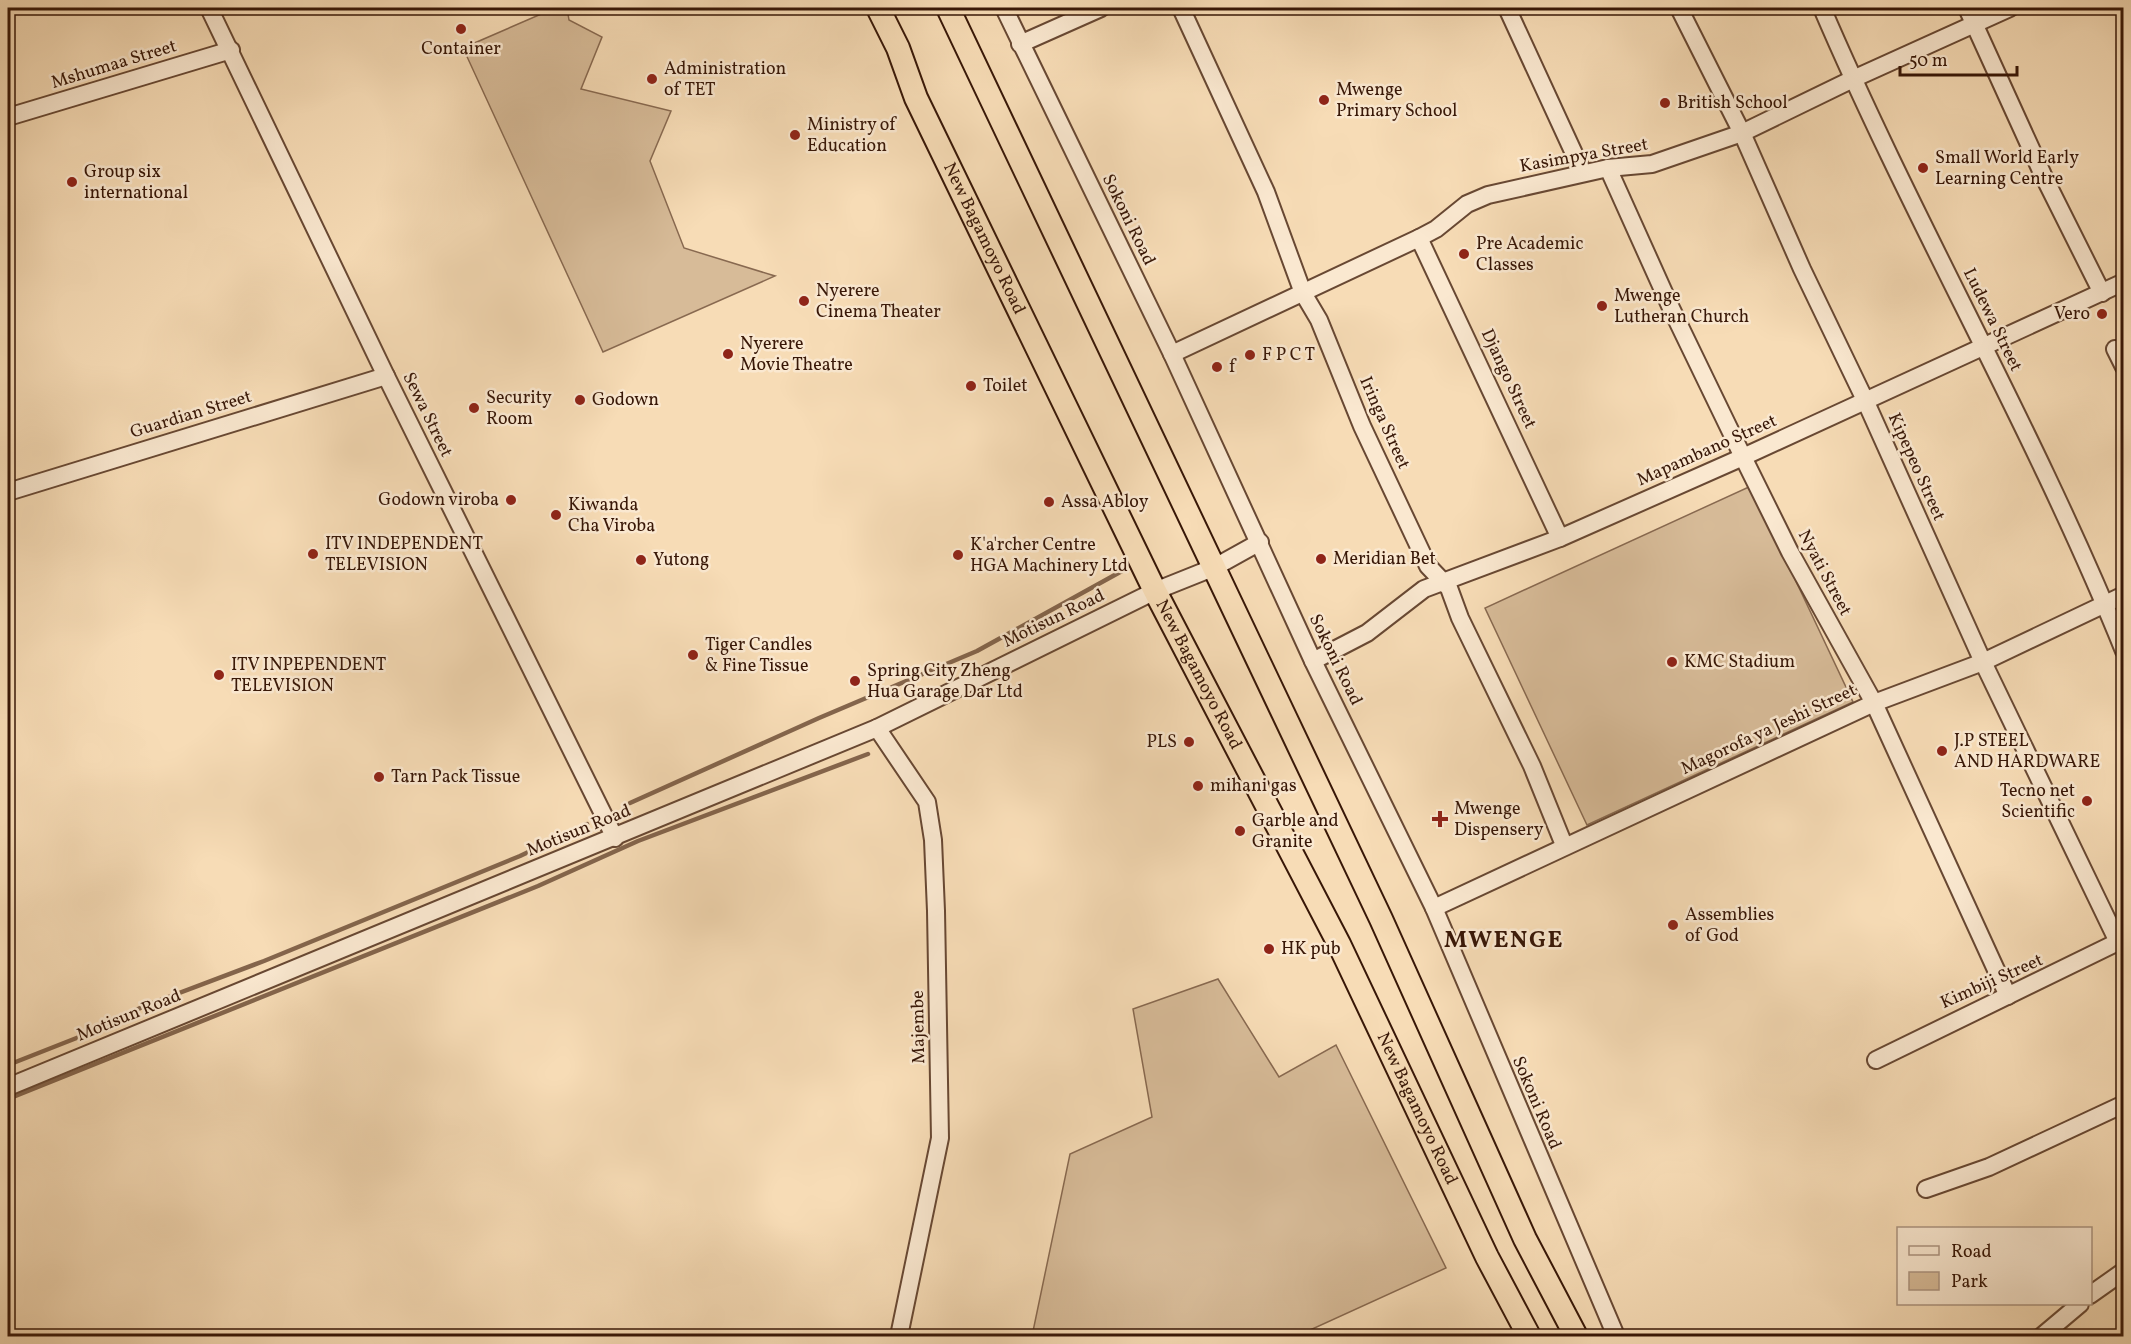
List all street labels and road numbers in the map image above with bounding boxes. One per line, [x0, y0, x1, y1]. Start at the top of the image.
street label: Mshumaa Street [48, 34, 180, 96]
street label: Kasimpya Street [1518, 132, 1650, 180]
street label: New Bagamoyo Road [937, 158, 1032, 319]
street label: Sokoni Road [1095, 170, 1161, 270]
street label: Ludewa Street [1956, 264, 2028, 376]
street label: Django Street [1474, 325, 1542, 433]
street label: Sewa Street [396, 368, 458, 462]
street label: Iringa Street [1352, 373, 1416, 473]
street label: Guardian Street [127, 385, 255, 445]
street label: Mapambano Street [1633, 409, 1781, 493]
street label: Kipepeo Street [1881, 409, 1951, 525]
street label: Nyati Street [1791, 525, 1857, 621]
street label: Motisun Road [999, 584, 1109, 654]
street label: New Bagamoyo Road [1149, 595, 1248, 754]
street label: Sokoni Road [1302, 610, 1368, 710]
street label: Magorofa ya Jeshi Street [1677, 678, 1861, 782]
street label: Motisun Road [523, 799, 635, 863]
street label: Kimbiji Street [1937, 948, 2047, 1016]
street label: Motisun Road [73, 984, 185, 1048]
street label: Majembe [906, 990, 932, 1064]
street label: New Bagamoyo Road [1370, 1028, 1464, 1189]
street label: Sokoni Road [1505, 1053, 1567, 1153]

